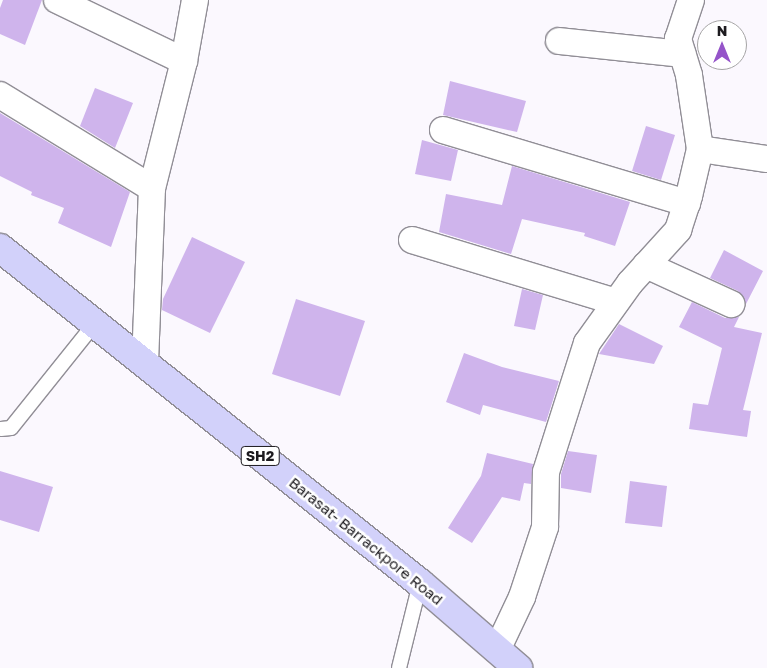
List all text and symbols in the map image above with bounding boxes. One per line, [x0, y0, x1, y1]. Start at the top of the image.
north arrow [697, 20, 747, 70]
text: N [717, 22, 727, 39]
road number: SH2 [240, 444, 280, 468]
street label: Barasat- Barrackpore Road [286, 473, 446, 609]

